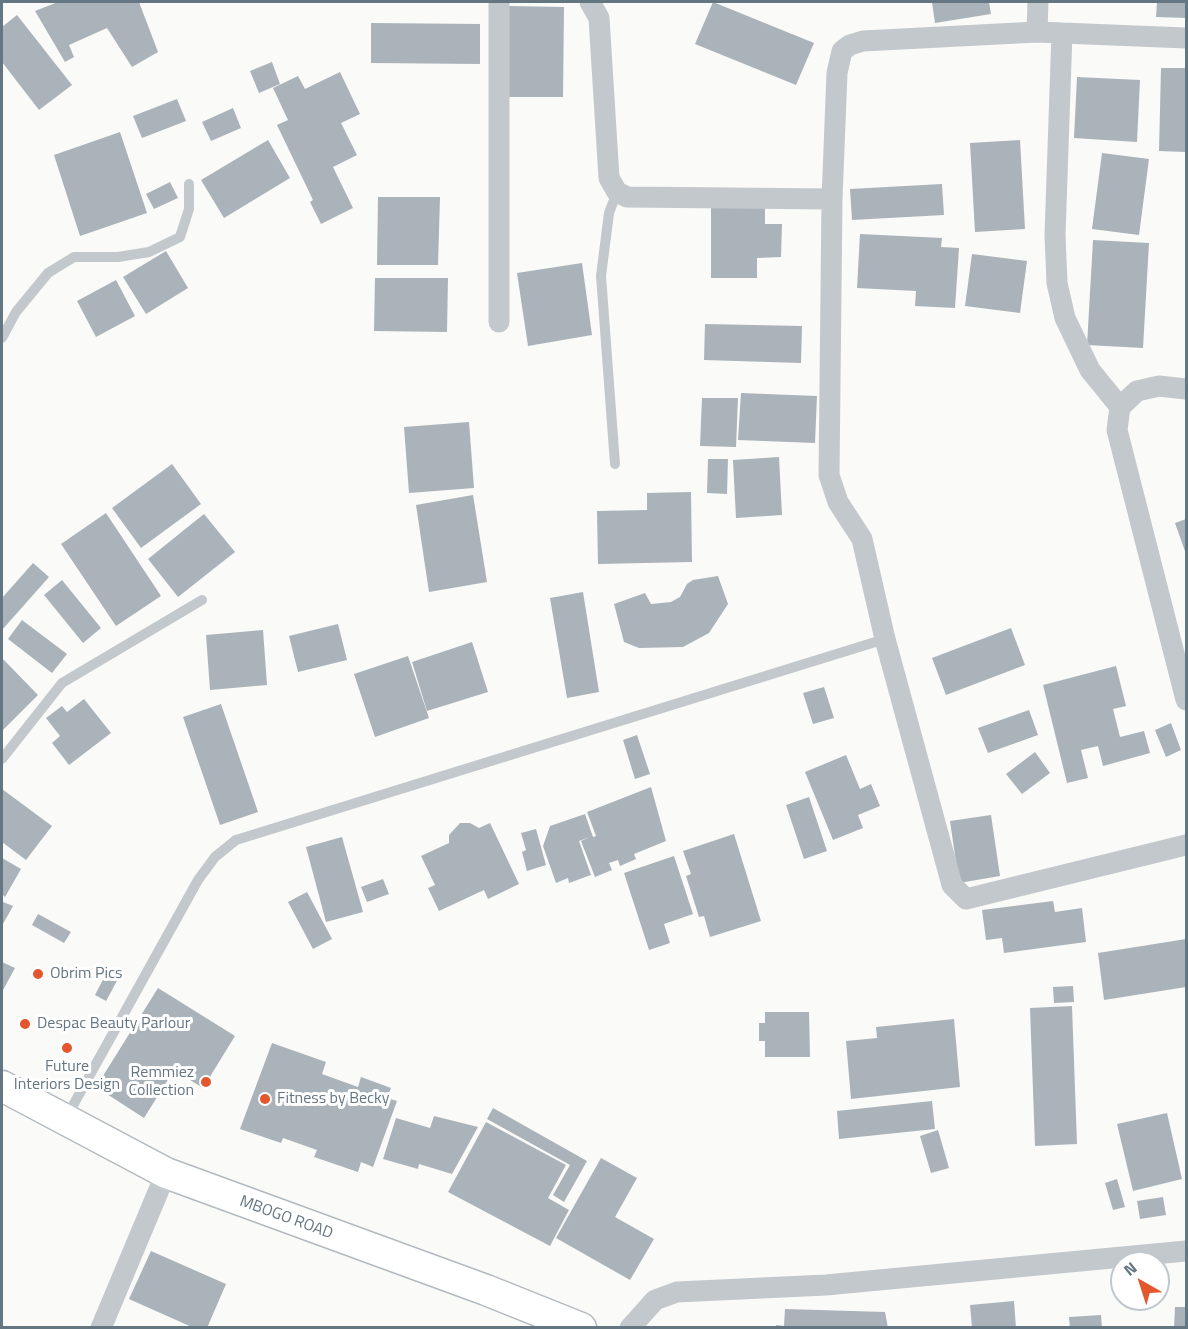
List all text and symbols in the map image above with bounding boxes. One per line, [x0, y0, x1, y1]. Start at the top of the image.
place label: Obrim Pics [50, 964, 122, 984]
marker: Obrim Pics [31, 967, 45, 981]
place label: Despac Beauty Parlour [37, 1014, 190, 1034]
marker: Despac Beauty Parlour [18, 1017, 32, 1031]
marker: Future Interiors Design [60, 1041, 74, 1055]
place label: Future Interiors Design [14, 1057, 120, 1095]
place label: Remmiez Collection [128, 1063, 194, 1101]
marker: Remmiez Collection [199, 1075, 213, 1089]
place label: Fitness by Becky [277, 1089, 389, 1109]
marker: Fitness by Becky [258, 1092, 272, 1106]
street label: MBOGO ROAD [237, 1192, 335, 1244]
north arrow [1110, 1251, 1170, 1311]
text: N [1118, 1256, 1142, 1281]

